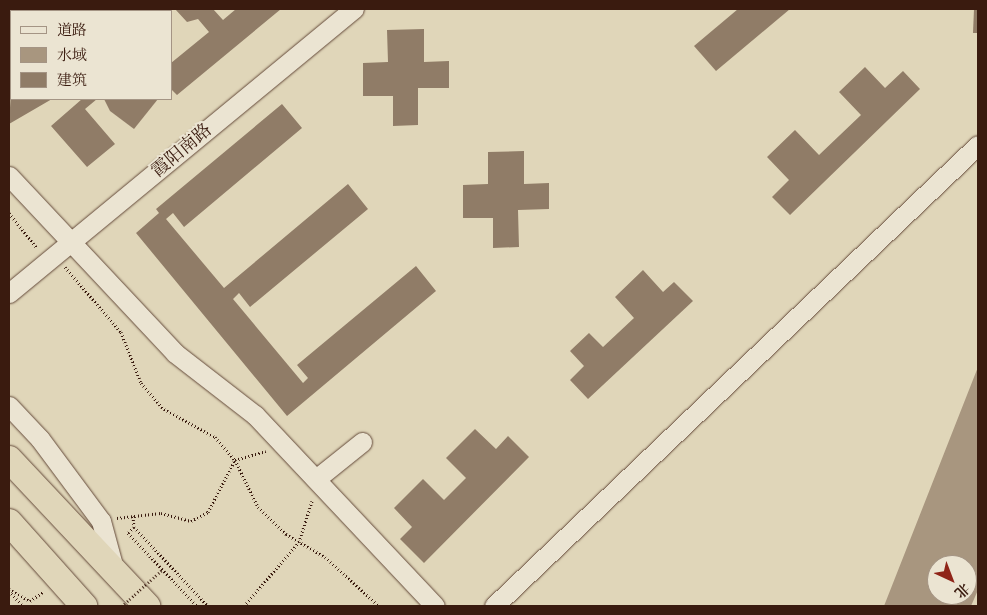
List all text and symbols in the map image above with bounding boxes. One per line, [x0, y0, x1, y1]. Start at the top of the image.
legend [10, 10, 172, 100]
text: 道路 [57, 24, 87, 39]
text: 水域 [57, 49, 87, 64]
text: 建筑 [57, 74, 87, 89]
street label: 霞阳南路 [147, 120, 217, 182]
north arrow [927, 555, 977, 605]
text: 北 [952, 580, 971, 600]

